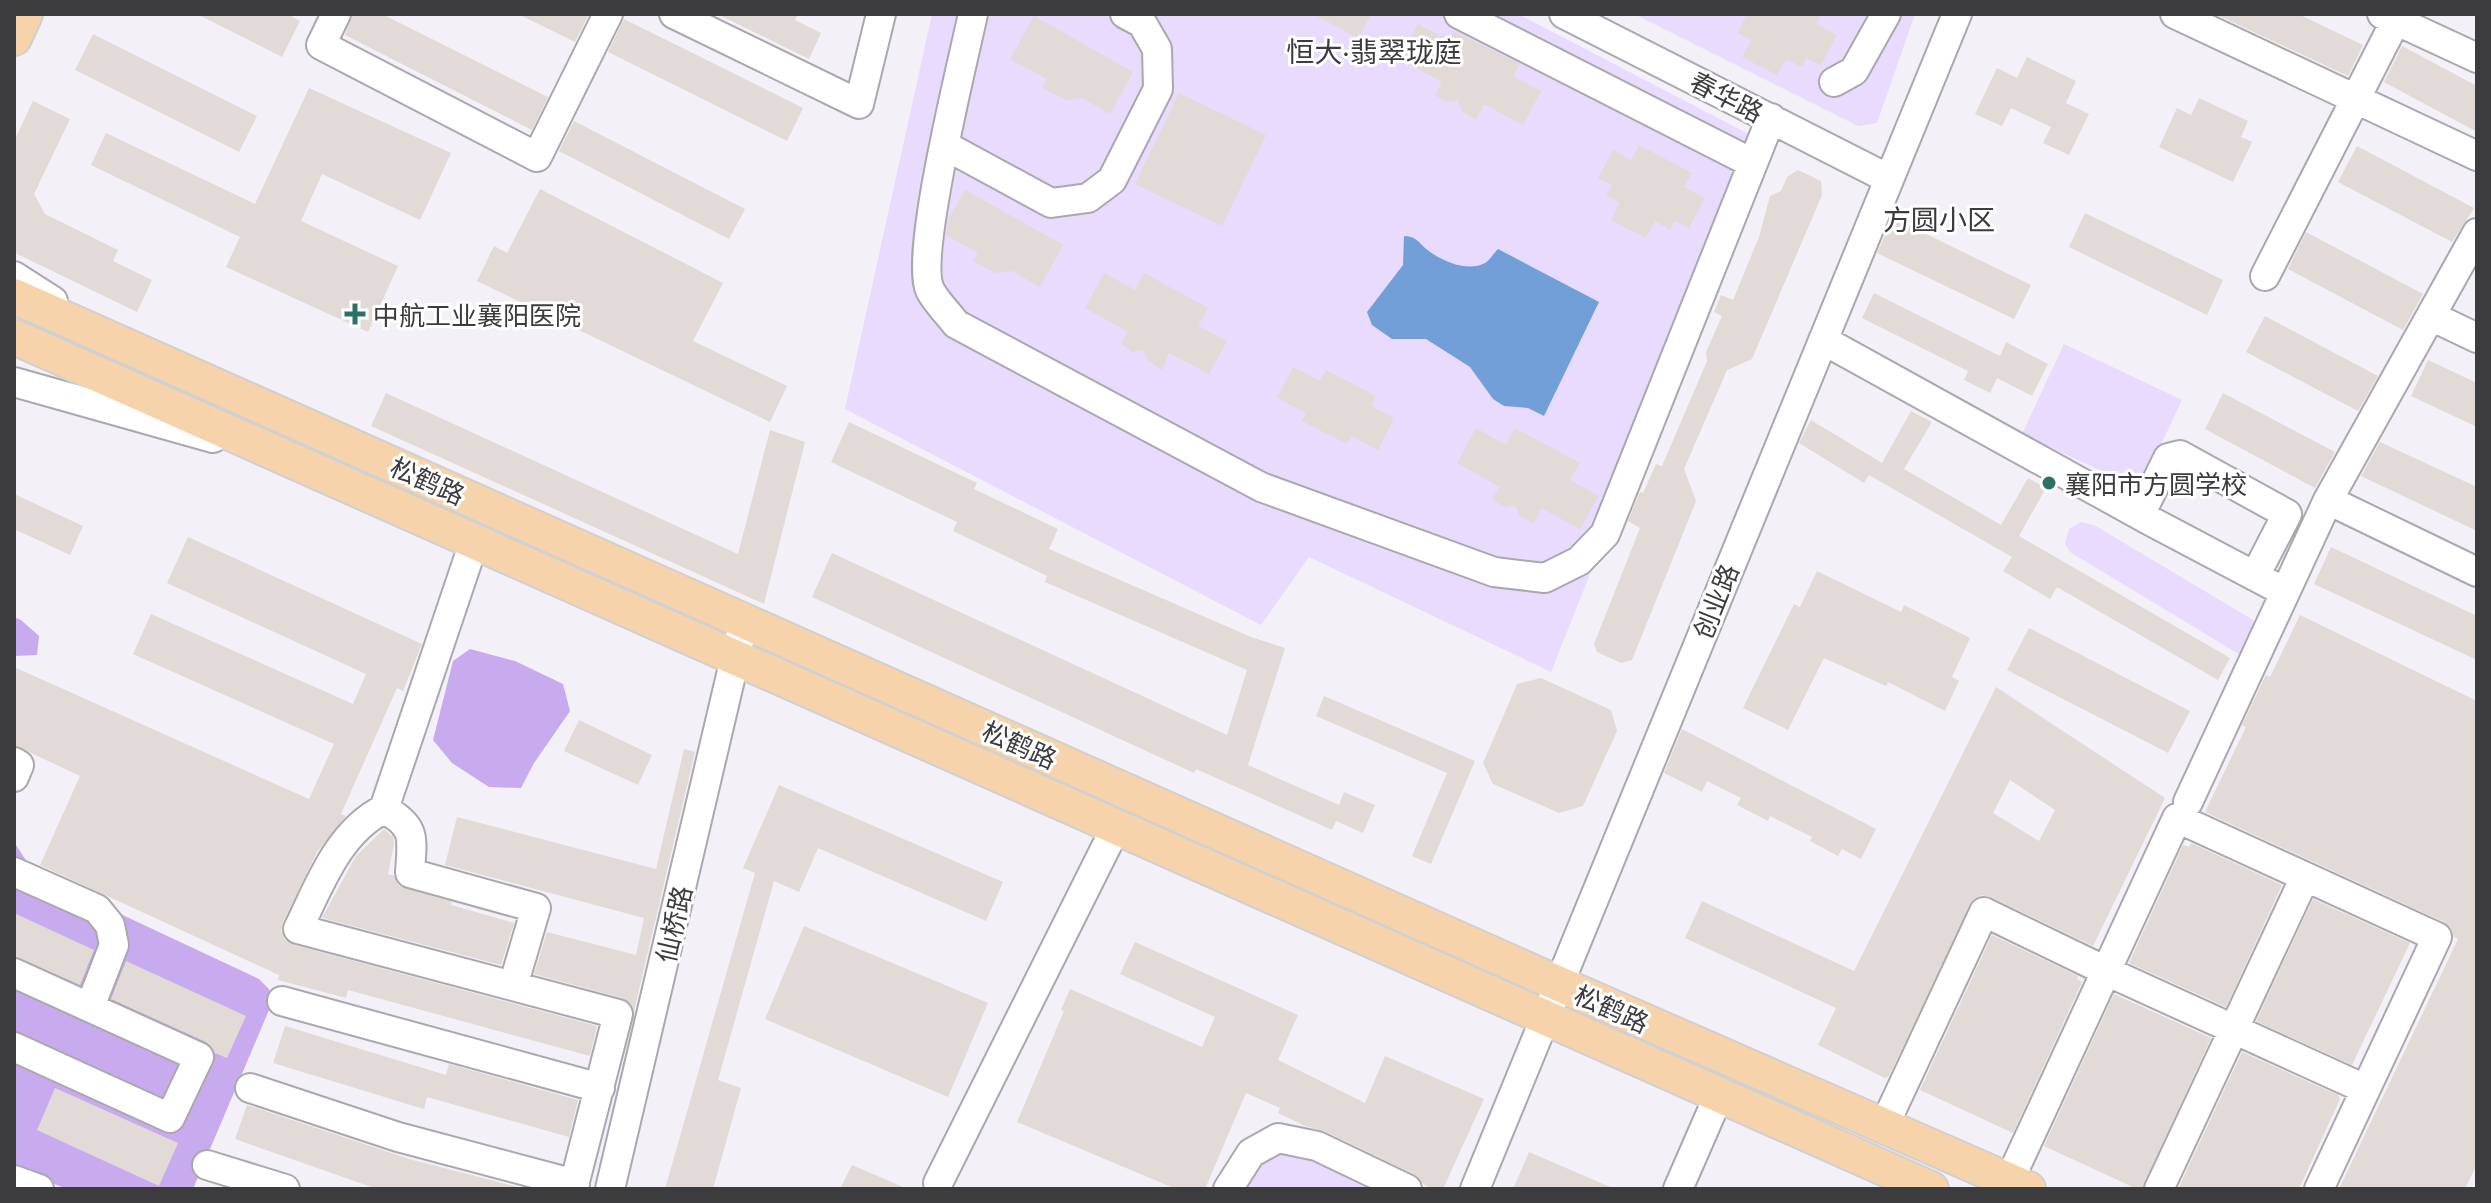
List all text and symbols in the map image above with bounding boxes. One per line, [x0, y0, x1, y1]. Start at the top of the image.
district label: 恒大·翡翠珑庭 [1286, 32, 1462, 69]
street label: 春华路 [1684, 63, 1770, 129]
district label: 方圆小区 [1883, 200, 1995, 237]
place label: 中航工业襄阳医院 [373, 297, 581, 332]
marker: 中航工业襄阳医院 [344, 303, 366, 325]
street label: 松鹤路 [385, 448, 471, 512]
place label: 襄阳市方圆学校 [2065, 466, 2247, 501]
marker: 襄阳市方圆学校 [2040, 474, 2058, 492]
street label: 创业路 [1684, 558, 1746, 644]
street label: 松鹤路 [977, 712, 1063, 776]
street label: 仙桥路 [647, 882, 699, 966]
street label: 松鹤路 [1569, 976, 1655, 1040]

